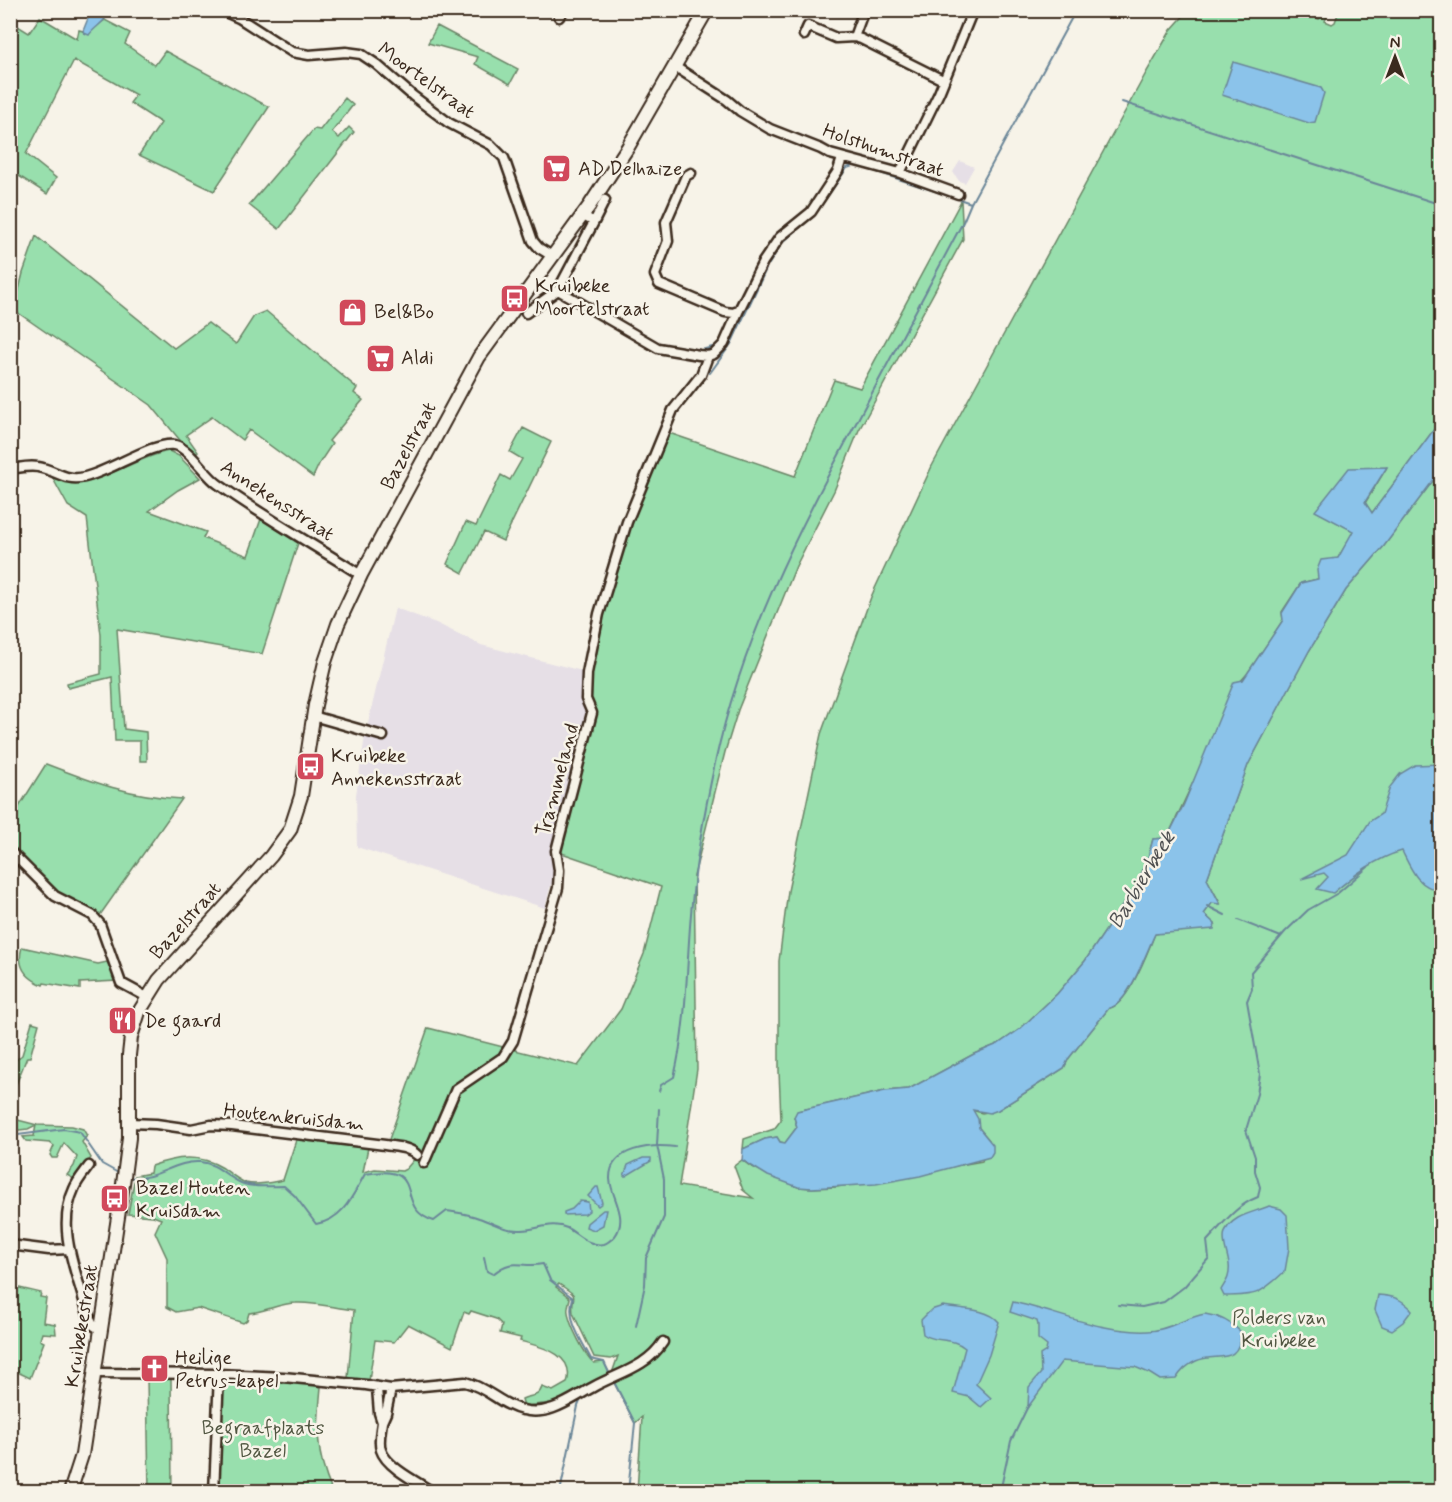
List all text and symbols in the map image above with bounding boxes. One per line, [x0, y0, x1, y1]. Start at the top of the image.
north arrow [1365, 27, 1425, 87]
text: N [1390, 33, 1400, 54]
street label: Moortelstraat [372, 36, 480, 126]
street label: Holsthumstraat [819, 118, 947, 184]
supermarket icon: AD Delhaize [541, 153, 573, 185]
place label: AD Delhaize [578, 156, 682, 183]
place label: Kruibeke Moortelstraat [535, 273, 649, 323]
bus stop icon: Kruibeke Moortelstraat [498, 282, 530, 314]
shop icon: Bel&Bo [337, 296, 369, 328]
place label: Bel&Bo [374, 299, 434, 326]
supermarket icon: Aldi [364, 342, 396, 374]
place label: Aldi [401, 345, 434, 372]
street label: Bazelstraat [375, 397, 443, 495]
street label: Annekensstraat [215, 454, 339, 548]
street label: Trammeland [530, 721, 586, 839]
place label: Kruibeke Annekensstraat [331, 743, 462, 793]
bus stop icon: Kruibeke Annekensstraat [294, 751, 326, 783]
water label: Barbierbeek [1102, 825, 1183, 934]
street label: Bazelstraat [144, 876, 228, 966]
restaurant icon: De gaard [107, 1005, 139, 1037]
place label: De gaard [144, 1008, 221, 1037]
street label: Houtenkruisdam [222, 1097, 366, 1139]
place label: Bazel Houten Kruisdam [136, 1175, 250, 1225]
bus stop icon: Bazel Houten Kruisdam [99, 1183, 131, 1215]
street label: Kruibekestraat [59, 1263, 105, 1389]
park label: Polders van Kruibeke [1232, 1305, 1326, 1355]
place label: Heilige Petrus-kapel [175, 1345, 279, 1395]
church icon: Heilige Petrus-kapel [138, 1353, 170, 1385]
park label: Begraafplaats Bazel [202, 1415, 325, 1465]

